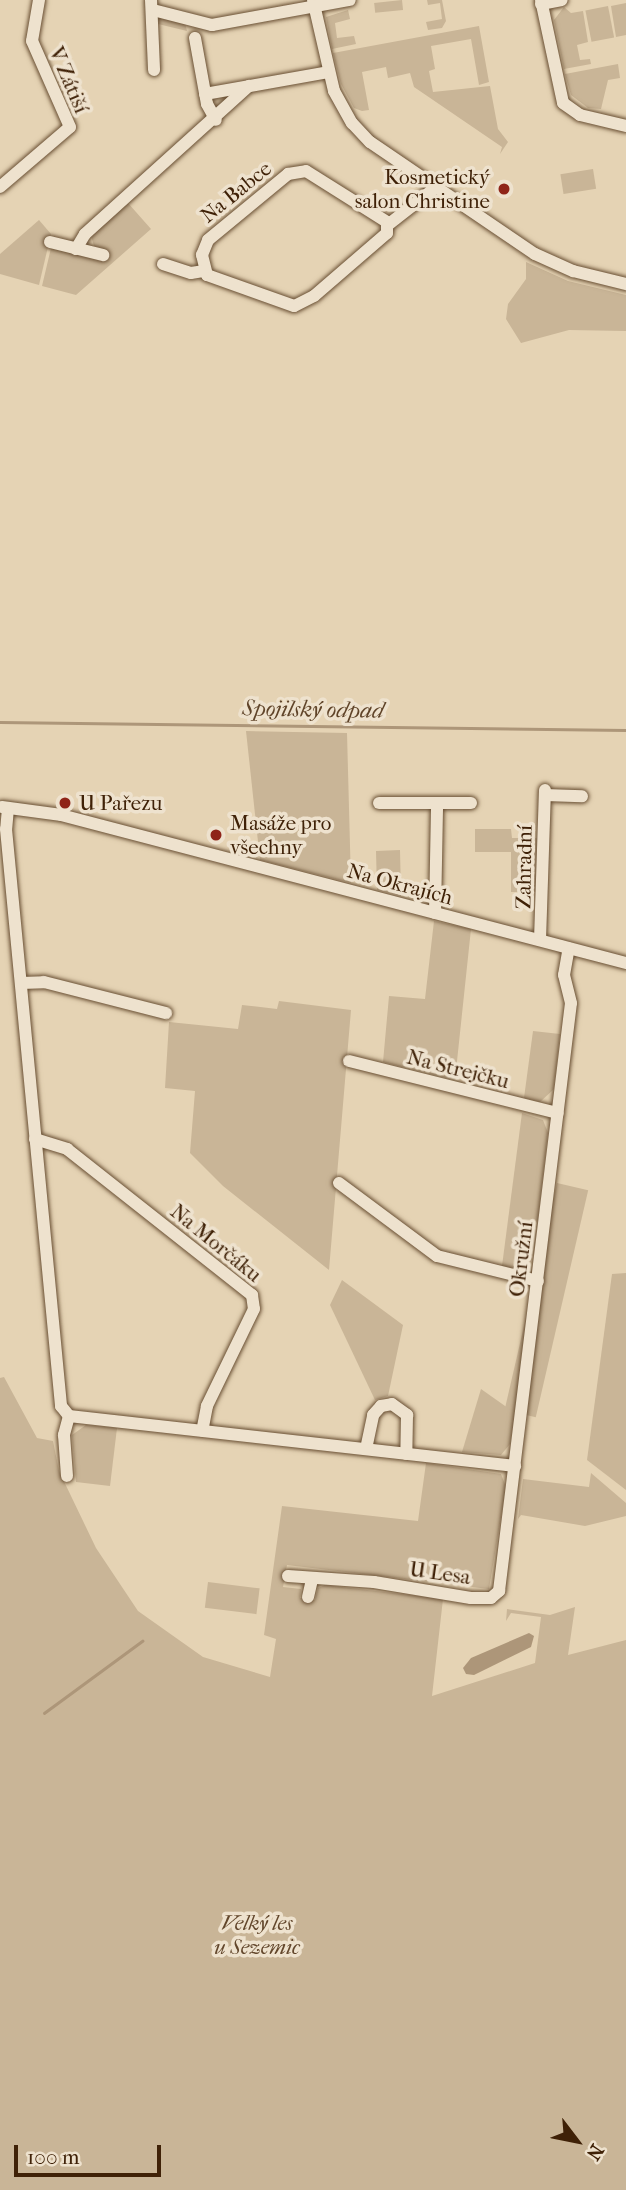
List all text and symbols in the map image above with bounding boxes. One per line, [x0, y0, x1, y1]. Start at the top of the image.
street label: V Zátiší [44, 43, 94, 117]
street label: Na Babce [196, 156, 276, 228]
place label: Kosmetický salon Christine [355, 164, 490, 214]
marker: Kosmetický salon Christine [496, 181, 512, 197]
water label: Spojilský odpad [242, 695, 384, 725]
place label: U Pařezu [79, 790, 162, 816]
marker: U Pařezu [57, 795, 73, 811]
place label: Masáže pro všechny [230, 810, 331, 860]
street label: Zahradní [511, 825, 537, 909]
marker: Masáže pro všechny [208, 827, 224, 843]
street label: Na Okrajích [344, 858, 456, 910]
street label: Na Strejčku [404, 1044, 512, 1094]
street label: Na Morčáku [165, 1199, 267, 1287]
street label: Okružní [504, 1220, 538, 1298]
street label: U Lesa [408, 1556, 472, 1590]
park label: Velký les u Sezemic [214, 1910, 300, 1960]
north arrow [542, 2106, 612, 2176]
scale bar [18, 2130, 164, 2174]
text: N [582, 2140, 608, 2164]
text: 100 m [27, 2145, 80, 2169]

